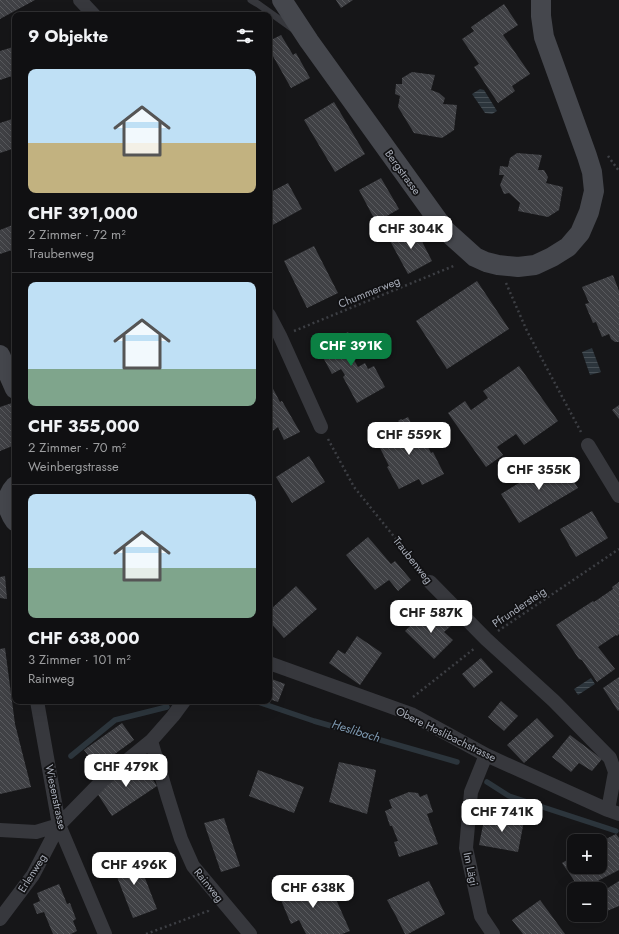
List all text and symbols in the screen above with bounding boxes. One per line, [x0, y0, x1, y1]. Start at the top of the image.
text: 9 Objekte [28, 24, 108, 48]
icon: filters [234, 25, 256, 47]
icon: home [106, 95, 178, 167]
street label: Bergstrasse [381, 146, 425, 198]
text: CHF 391,000 [28, 201, 138, 225]
pin: CHF 304K [370, 216, 452, 250]
text: CHF 304K [378, 219, 444, 238]
text: 2 Zimmer · 72 m² [28, 225, 126, 244]
text: Traubenweg [28, 244, 94, 263]
street label: Chummerweg [336, 272, 402, 312]
icon: home [106, 308, 178, 380]
pin: CHF 391K [310, 333, 392, 367]
text: CHF 391K [320, 336, 382, 355]
text: CHF 355,000 [28, 414, 140, 438]
pin: CHF 559K [368, 422, 450, 456]
text: CHF 559K [377, 425, 441, 444]
text: 2 Zimmer · 70 m² [28, 438, 126, 457]
text: Weinbergstrasse [28, 457, 119, 476]
pin: CHF 355K [498, 457, 580, 491]
text: CHF 355K [507, 460, 571, 479]
icon: home [106, 520, 178, 592]
street label: Traubenweg [389, 533, 437, 587]
street label: Pfrundersteig [489, 583, 549, 631]
pin: CHF 587K [390, 600, 472, 634]
text: CHF 587K [399, 603, 463, 622]
text: CHF 638,000 [28, 626, 139, 650]
text: 3 Zimmer · 101 m² [28, 650, 131, 669]
text: Rainweg [28, 669, 74, 688]
street label: Obere Heslibachstrasse [393, 703, 499, 765]
water label: Heslibach [330, 715, 382, 747]
pin: CHF 479K [85, 754, 167, 788]
text: CHF 479K [93, 757, 159, 776]
street label: Wiesenstrasse [41, 763, 71, 831]
pin: CHF 741K [461, 799, 543, 833]
text: CHF 741K [470, 802, 534, 821]
map controls [567, 834, 607, 922]
button: + [567, 834, 607, 874]
street label: Erlenweg [14, 851, 50, 895]
street label: Im Lägi [460, 851, 482, 887]
pin: CHF 496K [93, 852, 175, 886]
text: CHF 496K [101, 855, 167, 874]
street label: Rainweg [190, 865, 228, 905]
pin: CHF 638K [272, 875, 354, 909]
text: CHF 638K [281, 878, 345, 897]
button: − [567, 882, 607, 922]

